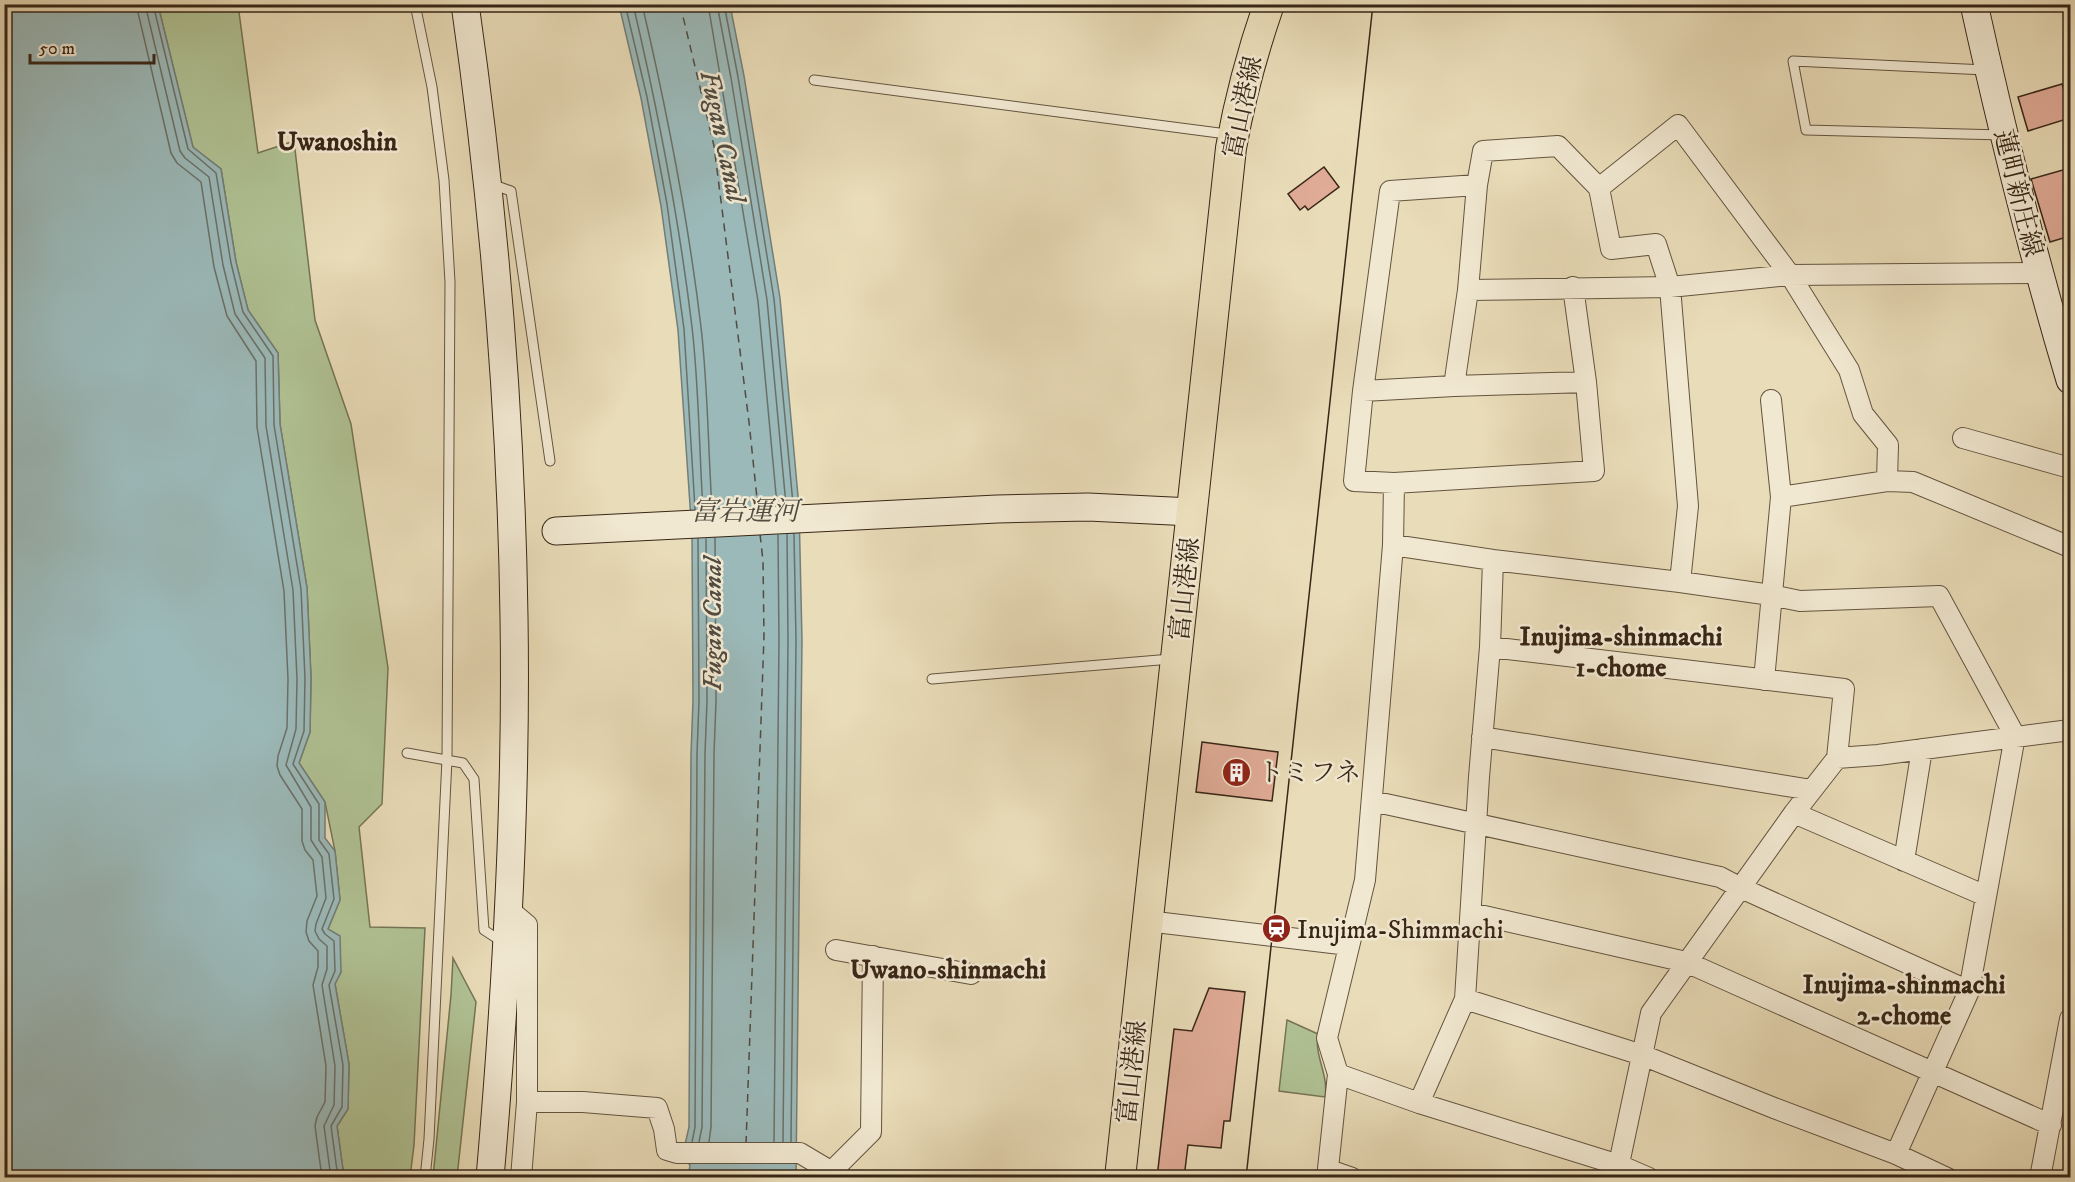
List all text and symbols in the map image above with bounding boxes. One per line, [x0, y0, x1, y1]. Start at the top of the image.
scale bar [30, 27, 154, 65]
text: 50 m [39, 38, 75, 60]
street label: 富山港線 [1217, 53, 1270, 162]
water label: Fugan Canal [691, 67, 753, 208]
district label: Uwanoshin [277, 125, 398, 159]
street label: 蓮町新庄線 [1986, 126, 2049, 260]
water label: 富岩運河 [691, 495, 804, 529]
street label: 富山港線 [1164, 536, 1207, 643]
water label: Fugan Canal [696, 554, 730, 691]
district label: Inujima-shinmachi 1-chome [1520, 620, 1723, 685]
building icon: トミフネ [1221, 756, 1253, 788]
place label: トミフネ [1258, 757, 1361, 790]
station icon: Inujima-Shimmachi [1260, 913, 1292, 945]
place label: Inujima-Shimmachi [1297, 914, 1503, 947]
district label: Uwano-shinmachi [850, 953, 1046, 987]
district label: Inujima-shinmachi 2-chome [1803, 968, 2006, 1033]
street label: 富山港線 [1111, 1019, 1154, 1126]

